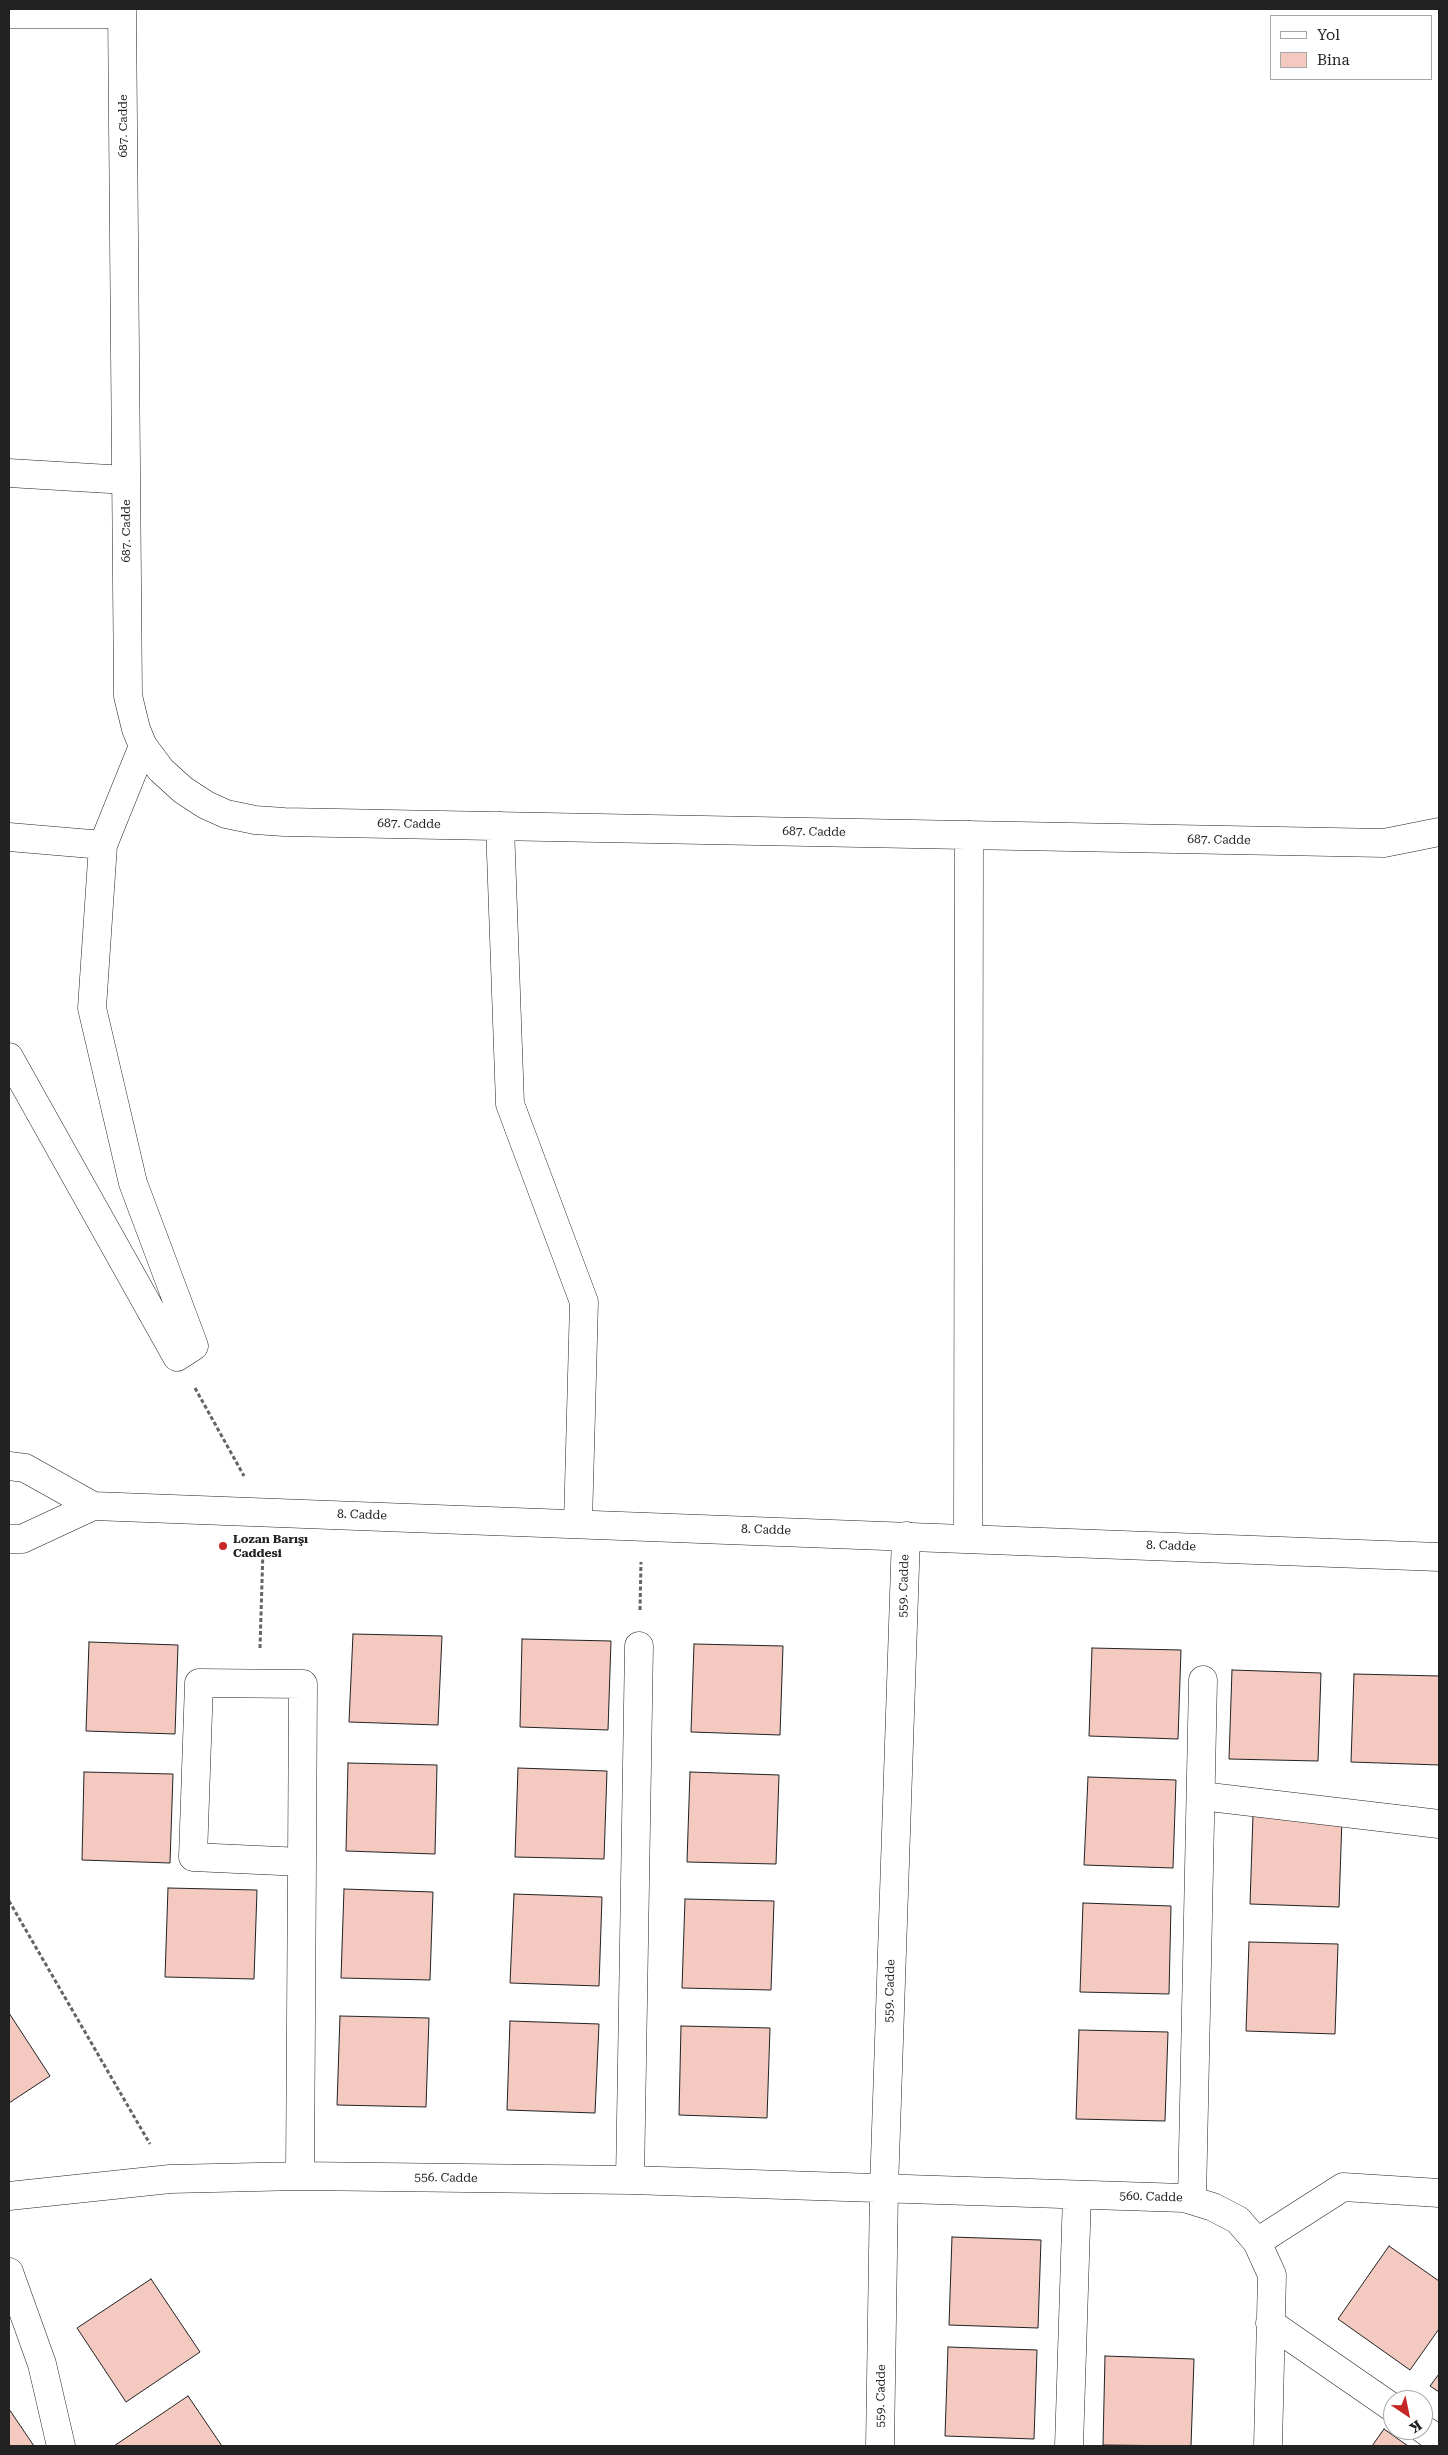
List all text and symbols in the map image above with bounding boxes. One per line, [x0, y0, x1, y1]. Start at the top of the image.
legend [1270, 15, 1433, 80]
text: Yol [1317, 26, 1340, 44]
text: Bina [1317, 51, 1350, 69]
street label: 687. Cadde [116, 94, 130, 158]
street label: 687. Cadde [119, 499, 133, 563]
street label: 687. Cadde [377, 816, 441, 832]
street label: 687. Cadde [782, 824, 846, 840]
street label: 687. Cadde [1187, 832, 1251, 848]
street label: 8. Cadde [337, 1507, 387, 1523]
street label: 8. Cadde [741, 1522, 791, 1538]
place label: Lozan Barışı Caddesi [233, 1532, 308, 1560]
street label: 8. Cadde [1146, 1538, 1196, 1554]
marker: Lozan Barışı Caddesi [217, 1540, 229, 1552]
street label: 559. Cadde [896, 1554, 912, 1618]
street label: 559. Cadde [882, 1959, 898, 2023]
street label: 556. Cadde [414, 2170, 478, 2186]
street label: 560. Cadde [1119, 2189, 1183, 2205]
street label: 559. Cadde [873, 2364, 889, 2428]
north arrow [1383, 2390, 1433, 2440]
text: K [1407, 2417, 1425, 2436]

